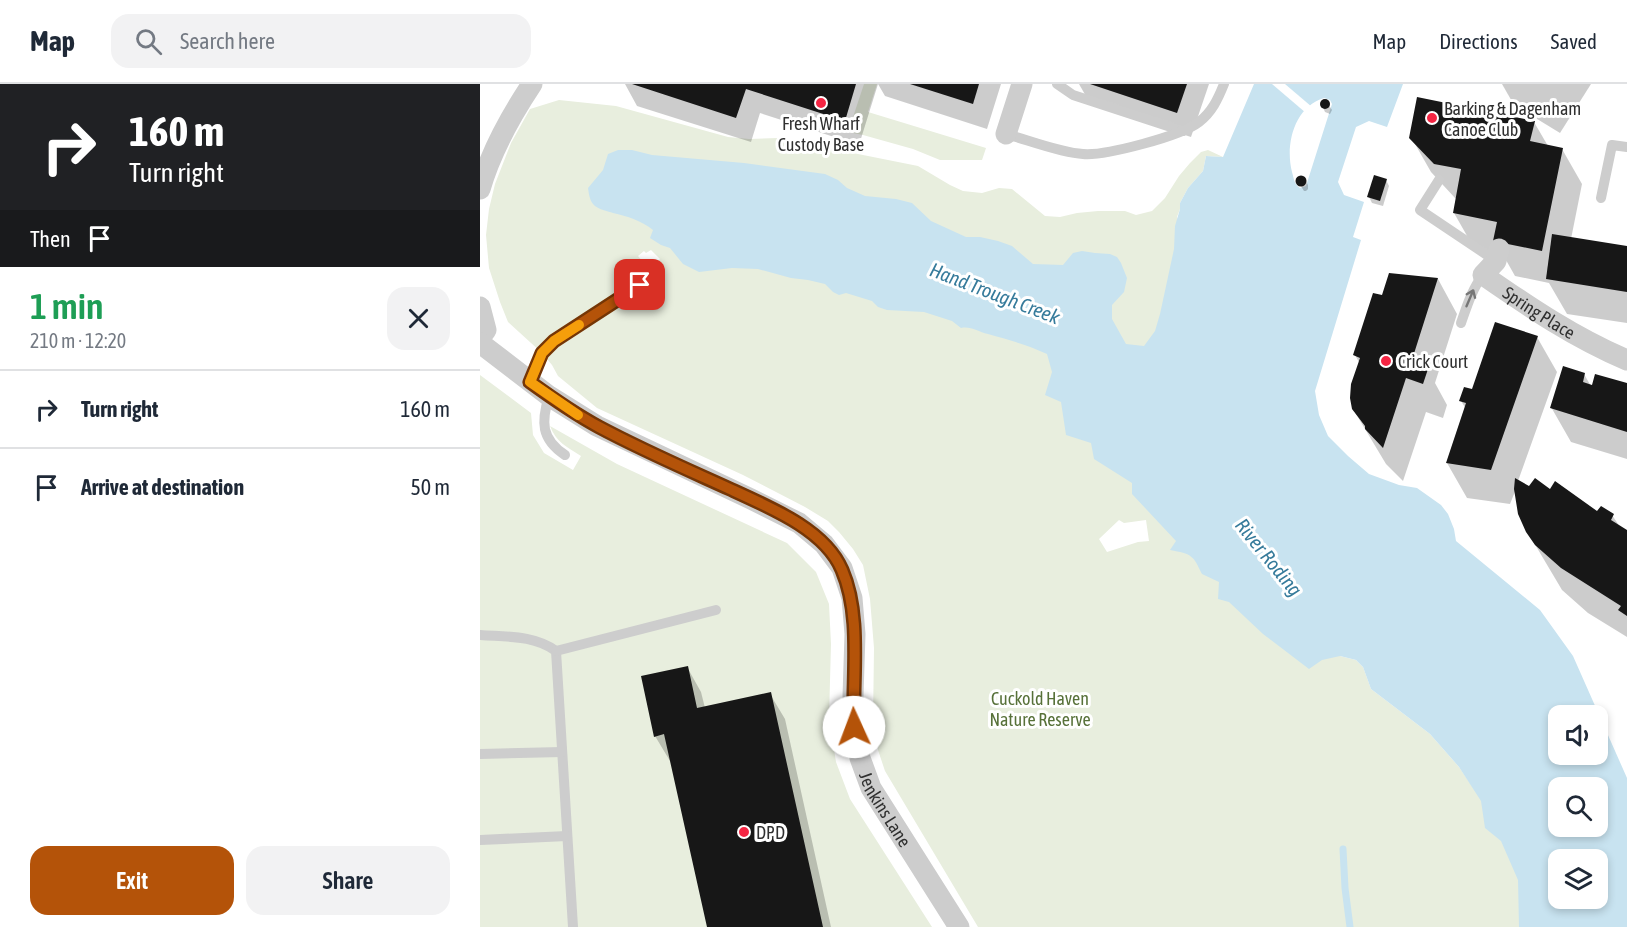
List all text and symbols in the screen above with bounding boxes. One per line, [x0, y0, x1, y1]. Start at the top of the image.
search box [111, 14, 531, 68]
text: Map [30, 25, 75, 57]
icon: search [132, 25, 165, 58]
text: Search here [180, 28, 275, 54]
text: Map [1372, 29, 1406, 53]
text: Directions [1439, 29, 1518, 53]
text: Saved [1551, 29, 1597, 53]
marker: Fresh Wharf Custody Base [814, 96, 828, 110]
place label: Barking & Dagenham Canoe Club [1444, 98, 1581, 140]
text: 160 m [129, 107, 224, 155]
icon: right [30, 108, 108, 186]
marker: Barking & Dagenham Canoe Club [1425, 111, 1439, 125]
place label: Fresh Wharf Custody Base [778, 113, 864, 155]
text: Turn right [129, 157, 224, 188]
icon: arrive [83, 222, 116, 255]
text: Then [30, 226, 71, 252]
water label: Hand Trough Creek [927, 258, 1063, 328]
pin [614, 259, 665, 310]
icon: arrive [623, 268, 656, 301]
street label: Spring Place [1499, 282, 1579, 343]
text: 1 min [30, 285, 104, 327]
button: close [387, 287, 450, 350]
one-way arrow [1465, 290, 1476, 308]
text: 210 m · 12:20 [30, 329, 126, 352]
place label: Crick Court [1398, 351, 1468, 372]
marker: Crick Court [1379, 354, 1393, 368]
icon: right [30, 393, 63, 426]
text: Turn right [81, 396, 158, 422]
text: 160 m [400, 396, 450, 422]
icon: arrive [30, 471, 63, 504]
text: Arrive at destination [81, 474, 244, 500]
text: 50 m [410, 474, 450, 500]
water label: River Roding [1231, 514, 1307, 600]
park label: Cuckold Haven Nature Reserve [989, 688, 1091, 730]
position arrow [822, 695, 886, 759]
map controls [1548, 705, 1608, 909]
button: sound [1548, 705, 1608, 765]
street label: Jenkins Lane [855, 769, 916, 851]
button: search [1548, 777, 1608, 837]
place label: DPD [756, 822, 785, 843]
marker: DPD [737, 825, 751, 839]
button: Exit [30, 846, 234, 915]
button: Share [246, 846, 450, 915]
button: layers [1548, 849, 1608, 909]

